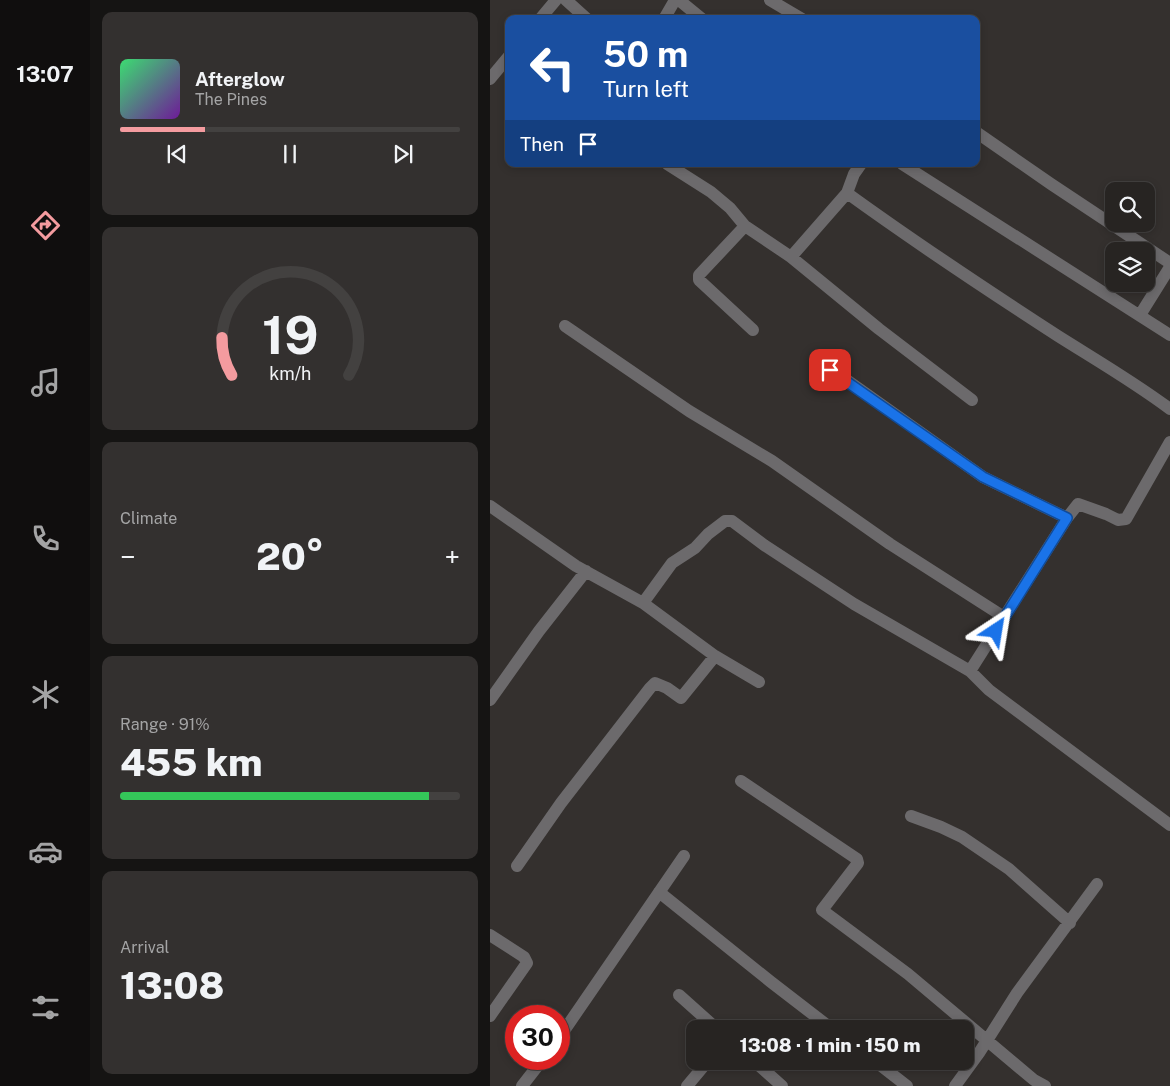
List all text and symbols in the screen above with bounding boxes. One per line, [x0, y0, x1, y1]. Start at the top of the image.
text: 50 m [603, 34, 688, 75]
icon: left [520, 35, 585, 100]
text: 13:07 [16, 61, 74, 87]
text: Afterglow [195, 68, 285, 90]
text: Turn left [603, 76, 689, 102]
text: The Pines [195, 90, 267, 109]
icon: arrive [574, 130, 602, 158]
text: Then [520, 133, 564, 155]
icon: previous [163, 140, 191, 168]
icon: pause [276, 140, 304, 168]
icon: next [389, 140, 417, 168]
map controls [1105, 182, 1155, 292]
button: search [1105, 182, 1155, 232]
icon: directions [28, 208, 63, 243]
button: layers [1105, 242, 1155, 292]
text: 19 [262, 305, 318, 366]
pin [809, 349, 851, 391]
icon: arrive [816, 356, 844, 384]
text: km/h [269, 363, 311, 384]
icon: music [28, 365, 63, 400]
text: Climate [120, 509, 177, 528]
icon: phone [28, 521, 63, 556]
text: 20° [256, 534, 324, 579]
text: − [120, 540, 136, 573]
text: + [444, 540, 460, 573]
position arrow [969, 604, 1021, 656]
icon: climate [28, 677, 63, 712]
text: Range · 91% [120, 715, 210, 734]
text: 455 km [120, 740, 263, 785]
icon: car [28, 834, 63, 869]
text: Arrival [120, 938, 169, 957]
text: 13:08 [120, 963, 224, 1008]
icon: filters [28, 990, 63, 1025]
speed limit sign: 30 [505, 1005, 570, 1070]
text: 13:08 · 1 min · 150 m [740, 1034, 920, 1056]

